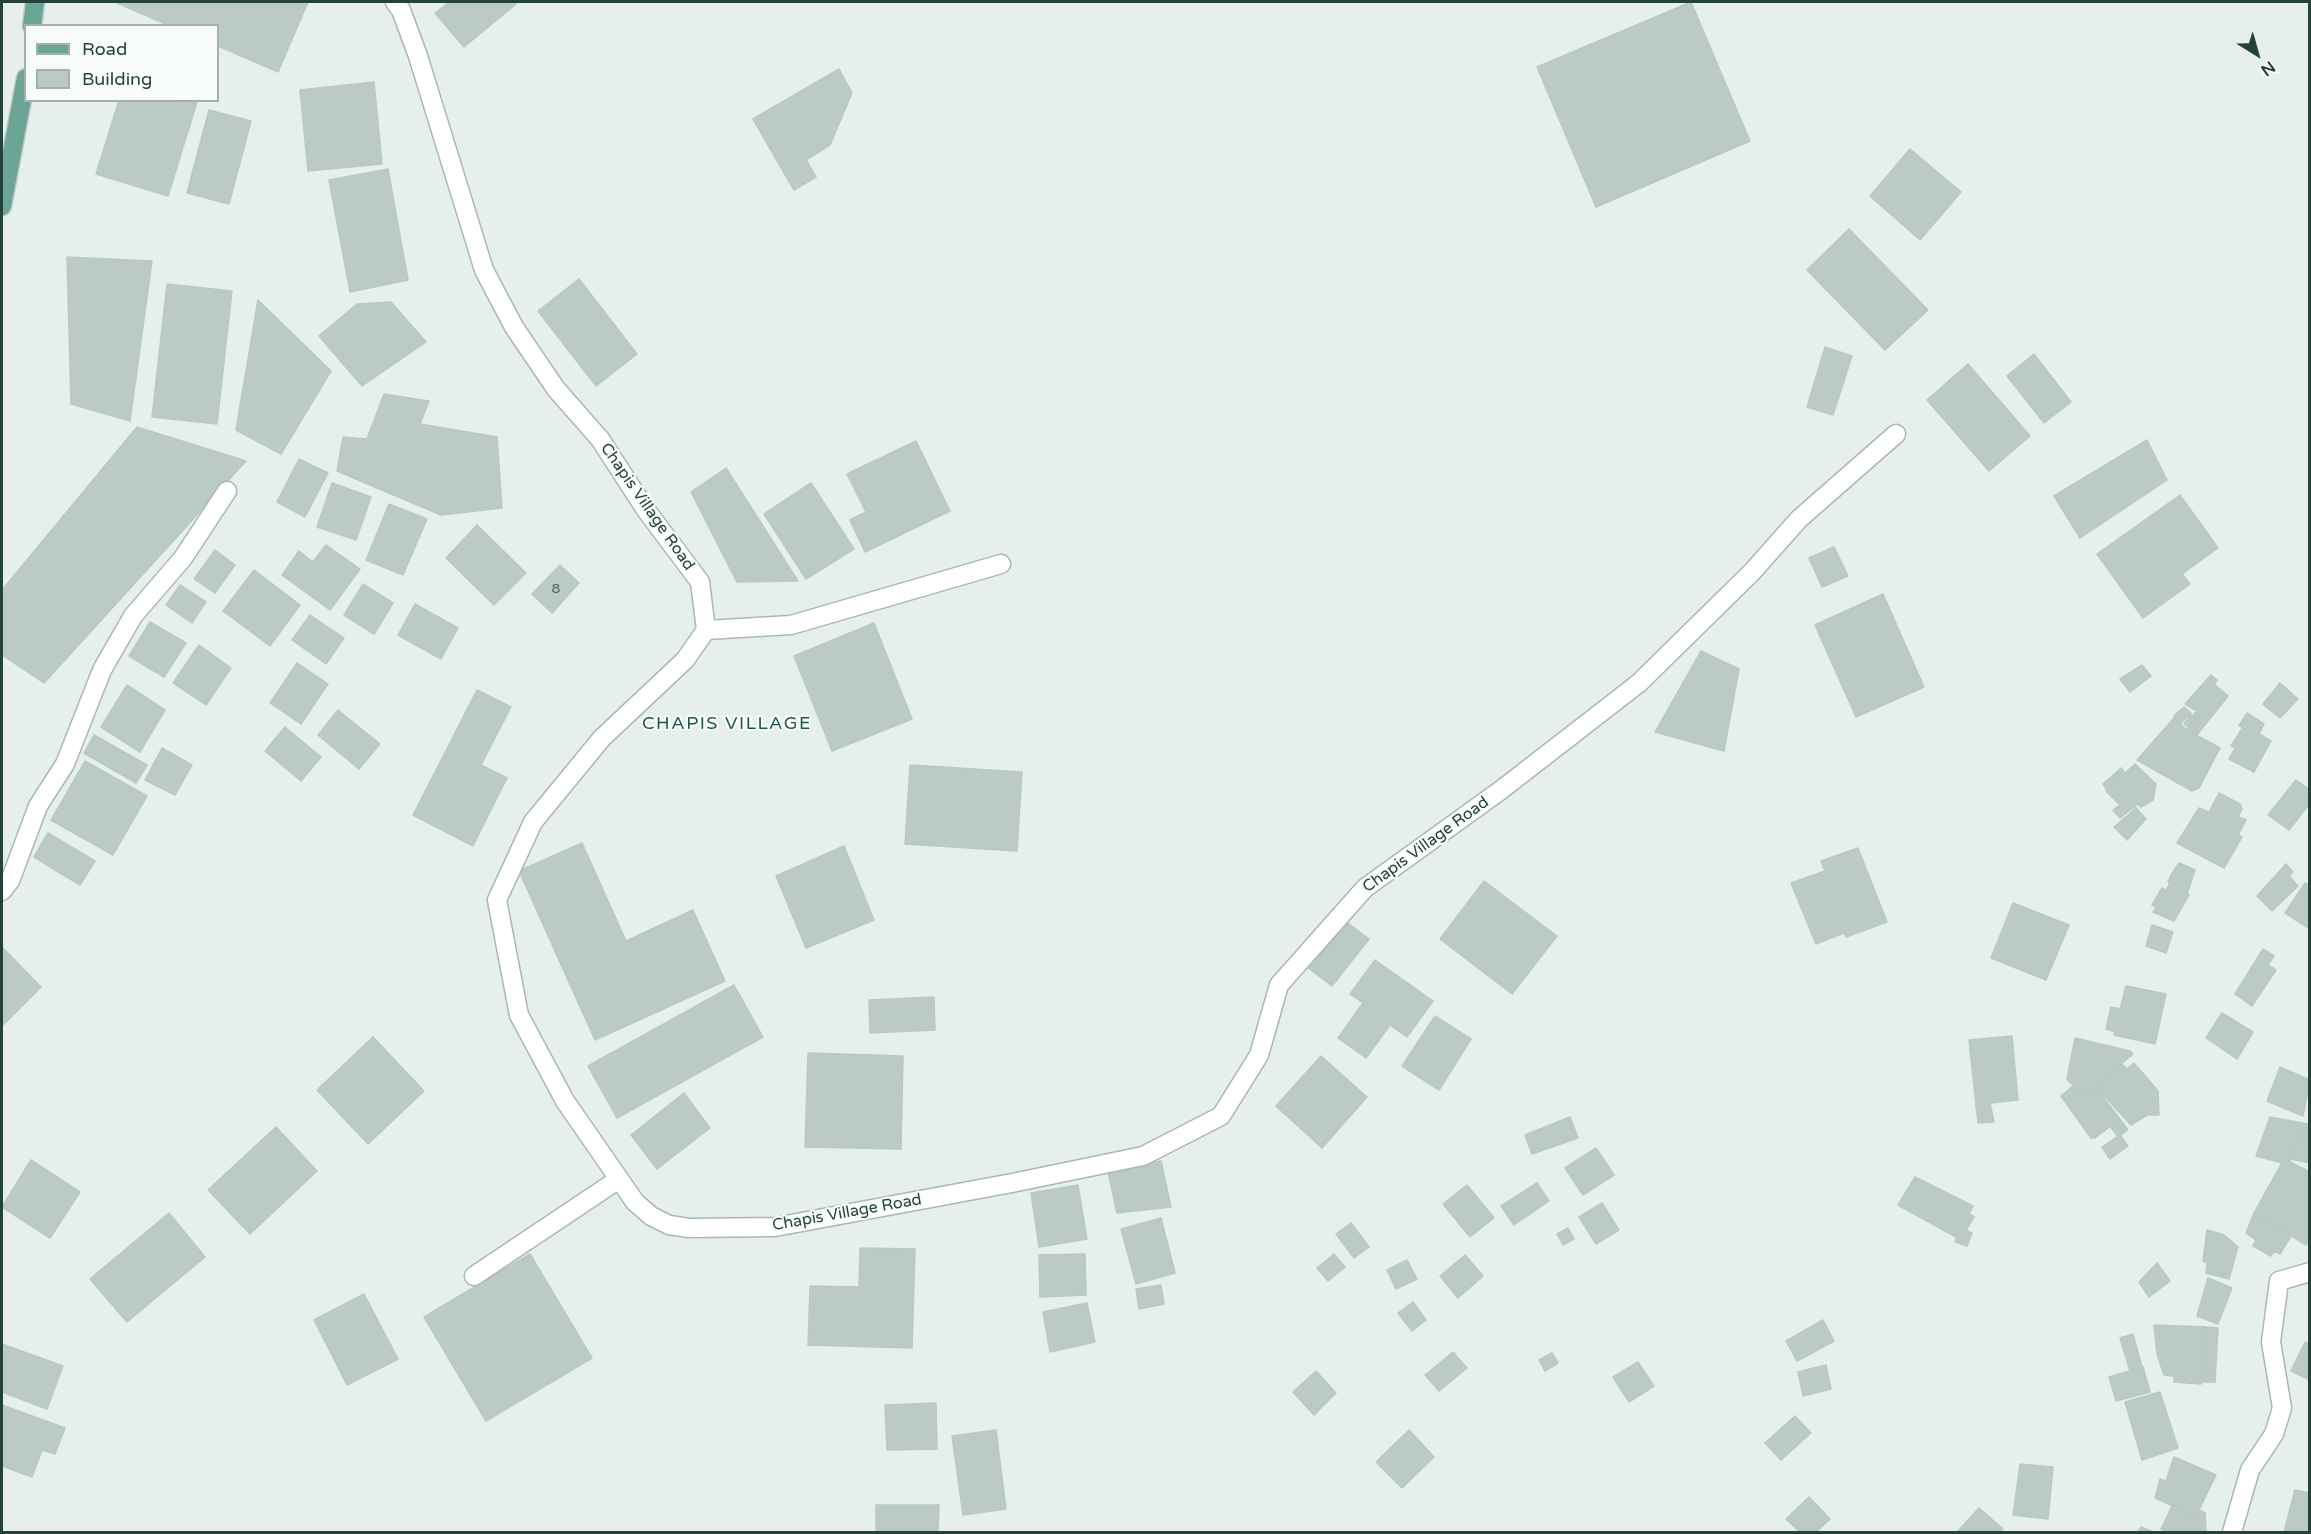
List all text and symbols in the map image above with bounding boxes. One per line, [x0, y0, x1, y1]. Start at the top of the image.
legend [24, 24, 219, 102]
north arrow [2227, 24, 2287, 84]
text: Road [82, 38, 127, 60]
text: N [2257, 57, 2279, 80]
text: Building [82, 68, 152, 90]
street label: Chapis Village Road [596, 440, 698, 574]
house number: 8 [552, 581, 560, 597]
district label: CHAPIS VILLAGE [642, 713, 812, 735]
street label: Chapis Village Road [1359, 793, 1493, 897]
street label: Chapis Village Road [771, 1190, 923, 1236]

